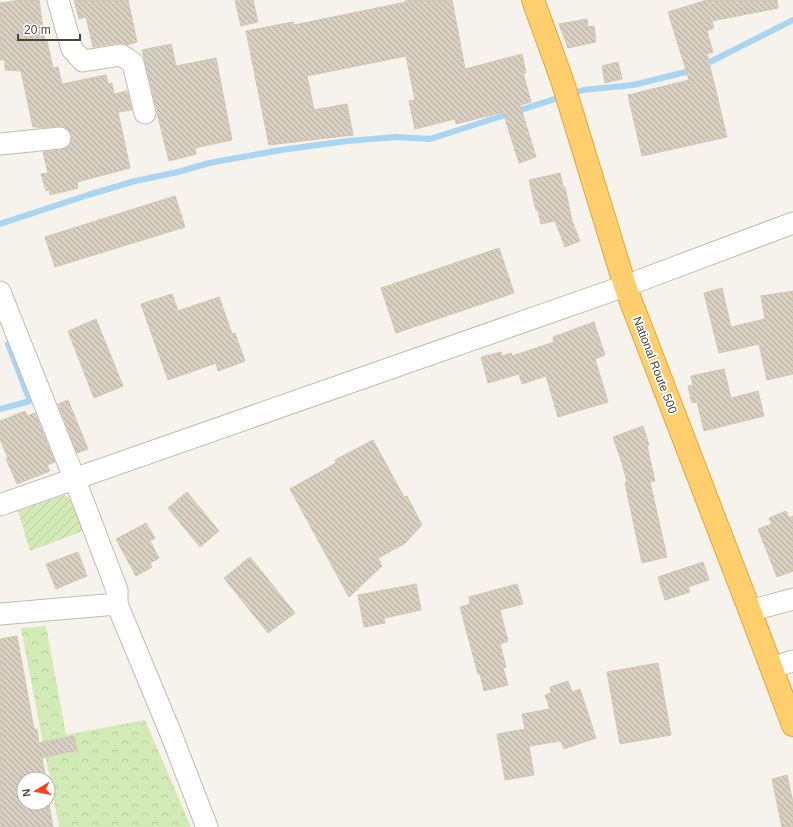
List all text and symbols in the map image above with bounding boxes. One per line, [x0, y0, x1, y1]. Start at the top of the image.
scale bar [18, 16, 80, 42]
text: 20 m [24, 23, 51, 37]
street label: National Route 500 [630, 315, 680, 416]
north arrow [16, 771, 56, 811]
text: N [20, 788, 33, 798]

